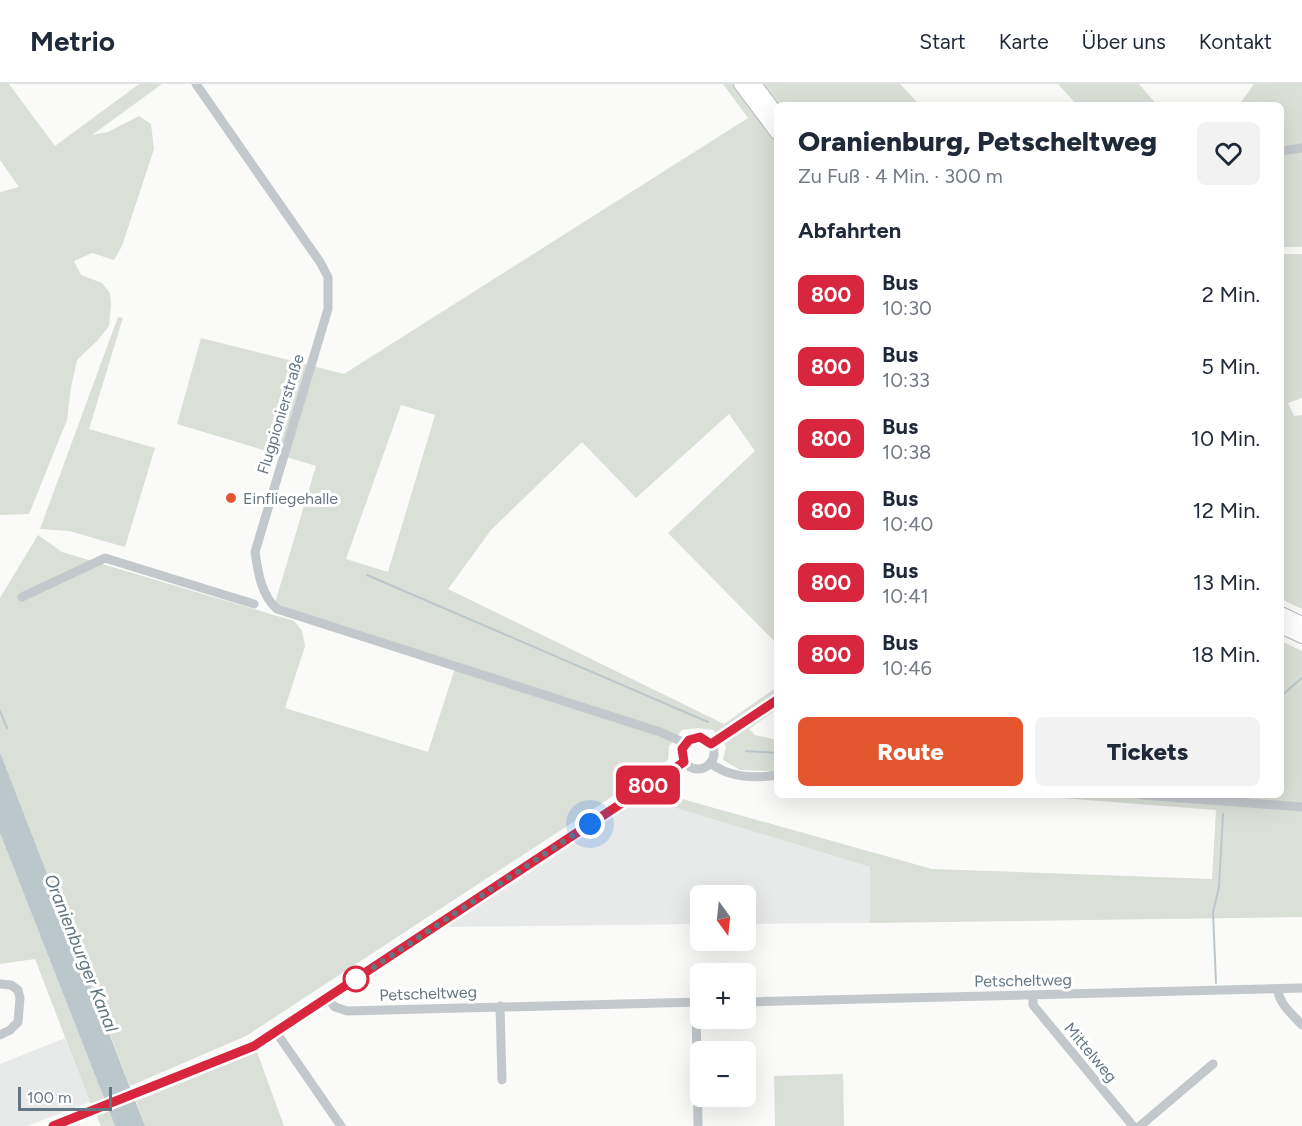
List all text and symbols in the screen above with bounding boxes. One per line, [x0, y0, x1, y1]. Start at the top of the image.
text: Metrio [30, 24, 115, 58]
text: Start [919, 29, 966, 54]
text: Karte [999, 29, 1049, 54]
text: Über uns [1082, 29, 1166, 54]
text: Kontakt [1199, 29, 1272, 54]
button: heart [1197, 122, 1260, 185]
text: Oranienburg, Petscheltweg [798, 124, 1157, 158]
text: Zu Fuß · 4 Min. · 300 m [798, 164, 1003, 188]
text: Abfahrten [798, 217, 901, 244]
text: Bus [882, 269, 918, 296]
text: 2 Min. [1202, 281, 1260, 308]
text: 800 [811, 282, 851, 307]
text: 10:30 [882, 296, 932, 320]
text: Bus [882, 341, 918, 368]
street label: Flugpionierstraße [253, 352, 308, 476]
text: 5 Min. [1201, 353, 1260, 380]
text: 800 [811, 354, 851, 379]
text: 10:33 [882, 368, 930, 392]
text: Bus [882, 413, 918, 440]
text: 10 Min. [1191, 425, 1260, 452]
text: 800 [811, 426, 851, 451]
text: 10:38 [882, 440, 931, 464]
text: Bus [882, 485, 918, 512]
place label: Einfliegehalle [243, 489, 338, 508]
marker: Einfliegehalle [224, 491, 238, 505]
text: 12 Min. [1193, 497, 1260, 524]
text: 800 [811, 498, 851, 523]
text: 10:40 [882, 512, 933, 536]
text: Bus [882, 557, 918, 584]
text: 13 Min. [1193, 569, 1260, 596]
text: 800 [811, 570, 851, 595]
text: 10:41 [882, 584, 929, 608]
text: Bus [882, 629, 918, 656]
text: 18 Min. [1191, 641, 1260, 668]
text: 800 [811, 642, 851, 667]
text: 10:46 [882, 656, 932, 680]
button: Route [798, 717, 1023, 786]
button: Tickets [1035, 717, 1260, 786]
line badge: 800 [614, 766, 682, 804]
text: 800 [628, 773, 668, 798]
your location [575, 809, 605, 839]
water label: Oranienburger Kanal [39, 871, 123, 1036]
north arrow [690, 885, 756, 951]
map controls [690, 885, 756, 1107]
button: + [690, 963, 756, 1029]
unlabelled marker [343, 966, 369, 992]
street label: Petscheltweg [974, 970, 1072, 991]
street label: Petscheltweg [379, 982, 477, 1005]
street label: Mittelweg [1060, 1019, 1121, 1086]
button: − [690, 1041, 756, 1107]
scale bar [18, 1084, 112, 1112]
text: 100 m [27, 1088, 72, 1107]

